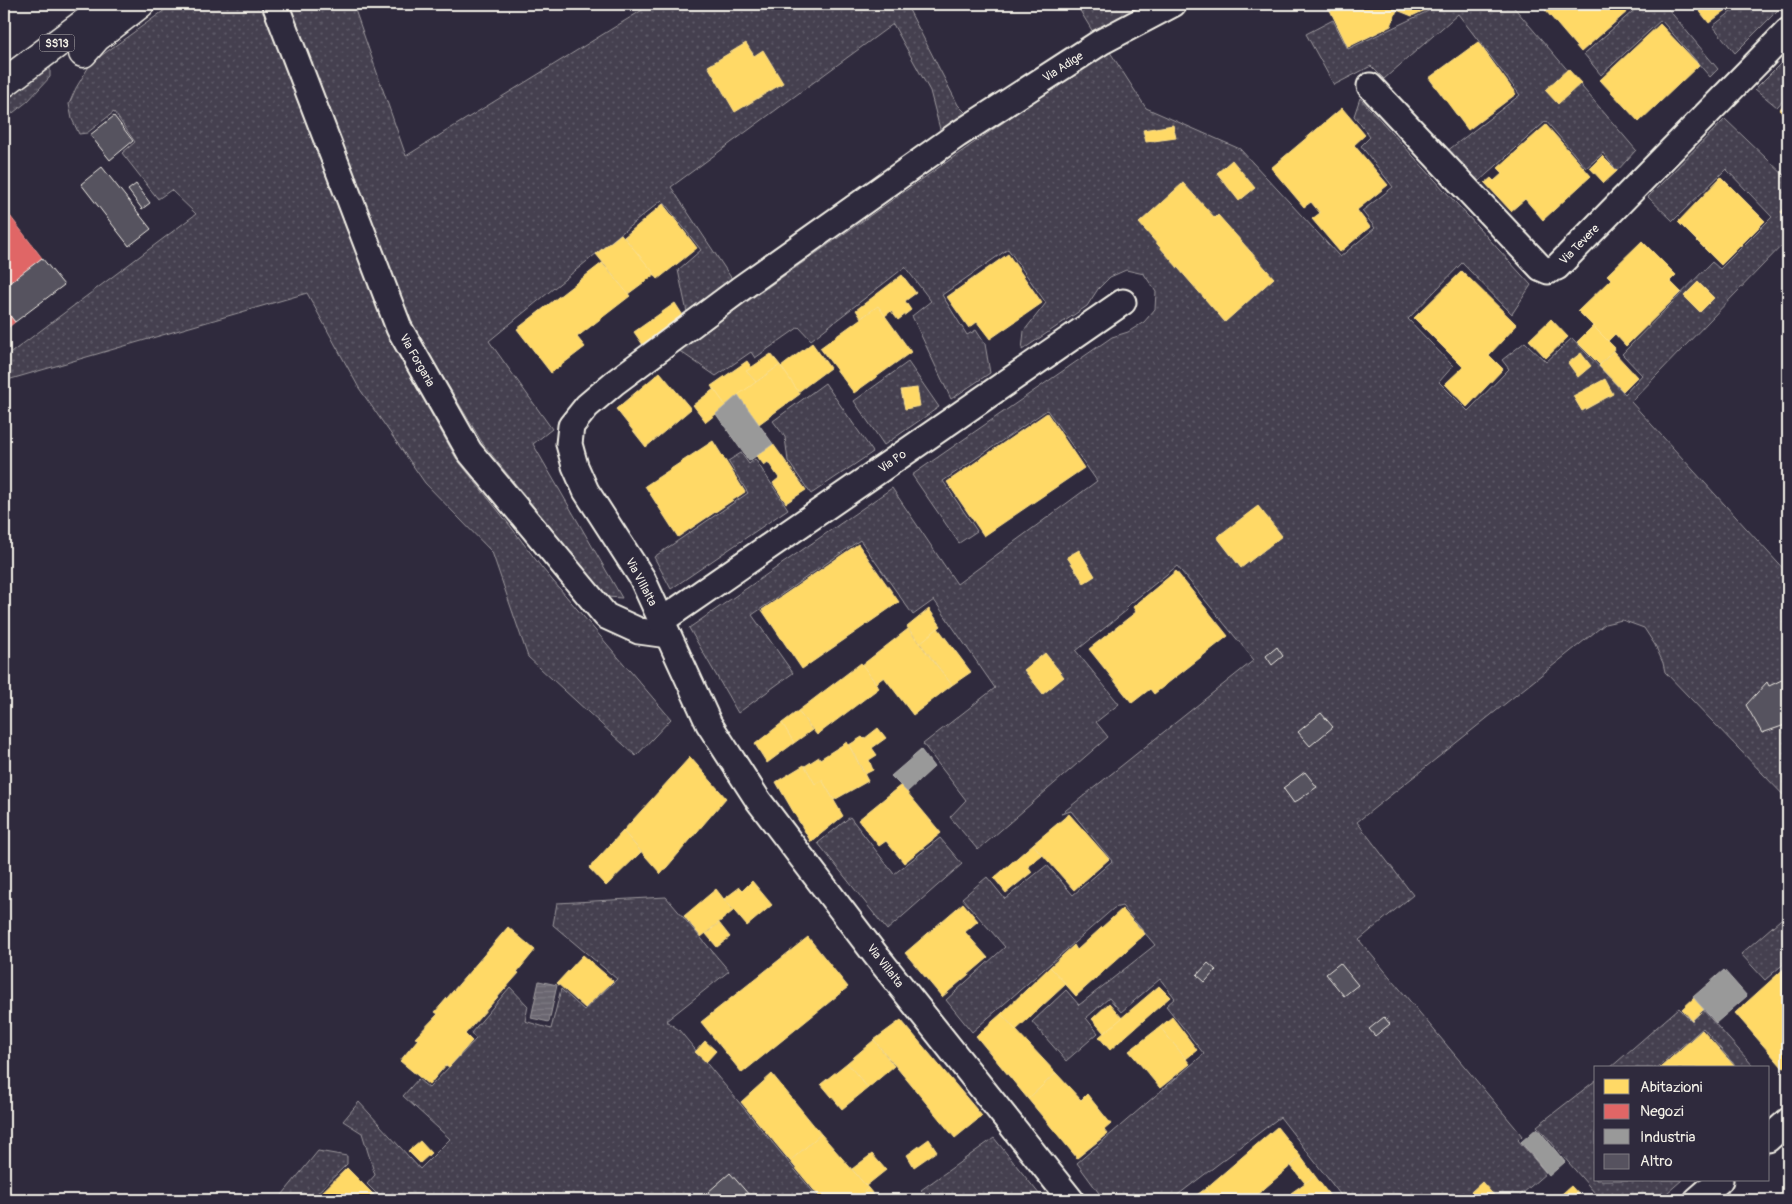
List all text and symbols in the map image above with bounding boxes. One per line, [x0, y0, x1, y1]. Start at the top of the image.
road number: SS13 [40, 34, 74, 52]
street label: Via Adige [1040, 48, 1086, 85]
street label: Via Tevere [1556, 221, 1602, 268]
street label: Via Forgaria [396, 331, 439, 390]
street label: Via Po [875, 446, 910, 476]
street label: Via VIllalta [622, 555, 660, 609]
street label: Via Villalta [863, 941, 907, 991]
legend [1594, 1066, 1770, 1182]
text: Abitazioni [1640, 1078, 1703, 1097]
text: Negozi [1640, 1102, 1684, 1121]
text: Industria [1640, 1128, 1695, 1147]
text: Altro [1640, 1152, 1672, 1171]

